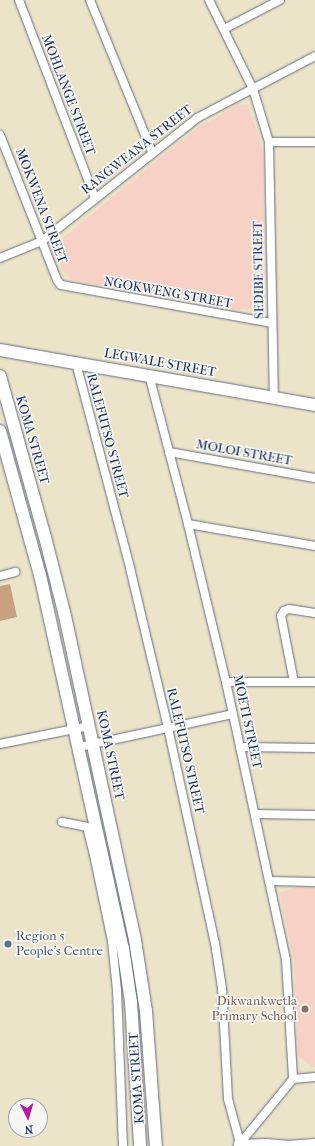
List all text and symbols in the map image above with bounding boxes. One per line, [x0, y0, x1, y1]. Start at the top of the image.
street label: MOHLANGE STREET [38, 33, 98, 157]
street label: RANGWEANA STREET [79, 102, 195, 198]
street label: MOKWENA STREET [12, 146, 70, 266]
street label: SEDIBE STREET [250, 221, 268, 319]
street label: NGOKWENG STREET [103, 274, 233, 312]
street label: LEGWALE STREET [103, 345, 217, 381]
street label: RALEFUTSO STREET [83, 372, 131, 500]
street label: KOMA STREET [12, 394, 52, 486]
street label: MOLOI STREET [195, 437, 293, 469]
street label: MOETI STREET [229, 673, 265, 771]
street label: RALEFUTSO STREET [163, 687, 207, 815]
street label: KOMA STREET [93, 709, 127, 801]
place label: Region 5 People's Centre [16, 929, 103, 960]
marker: Region 5 People's Centre [3, 939, 13, 949]
place label: Dikwankwetla Primary School [211, 994, 297, 1025]
marker: Dikwankwetla Primary School [300, 1004, 310, 1014]
street label: KOMA STREET [126, 1032, 148, 1124]
north arrow [8, 1098, 48, 1138]
text: N [24, 1123, 34, 1136]

